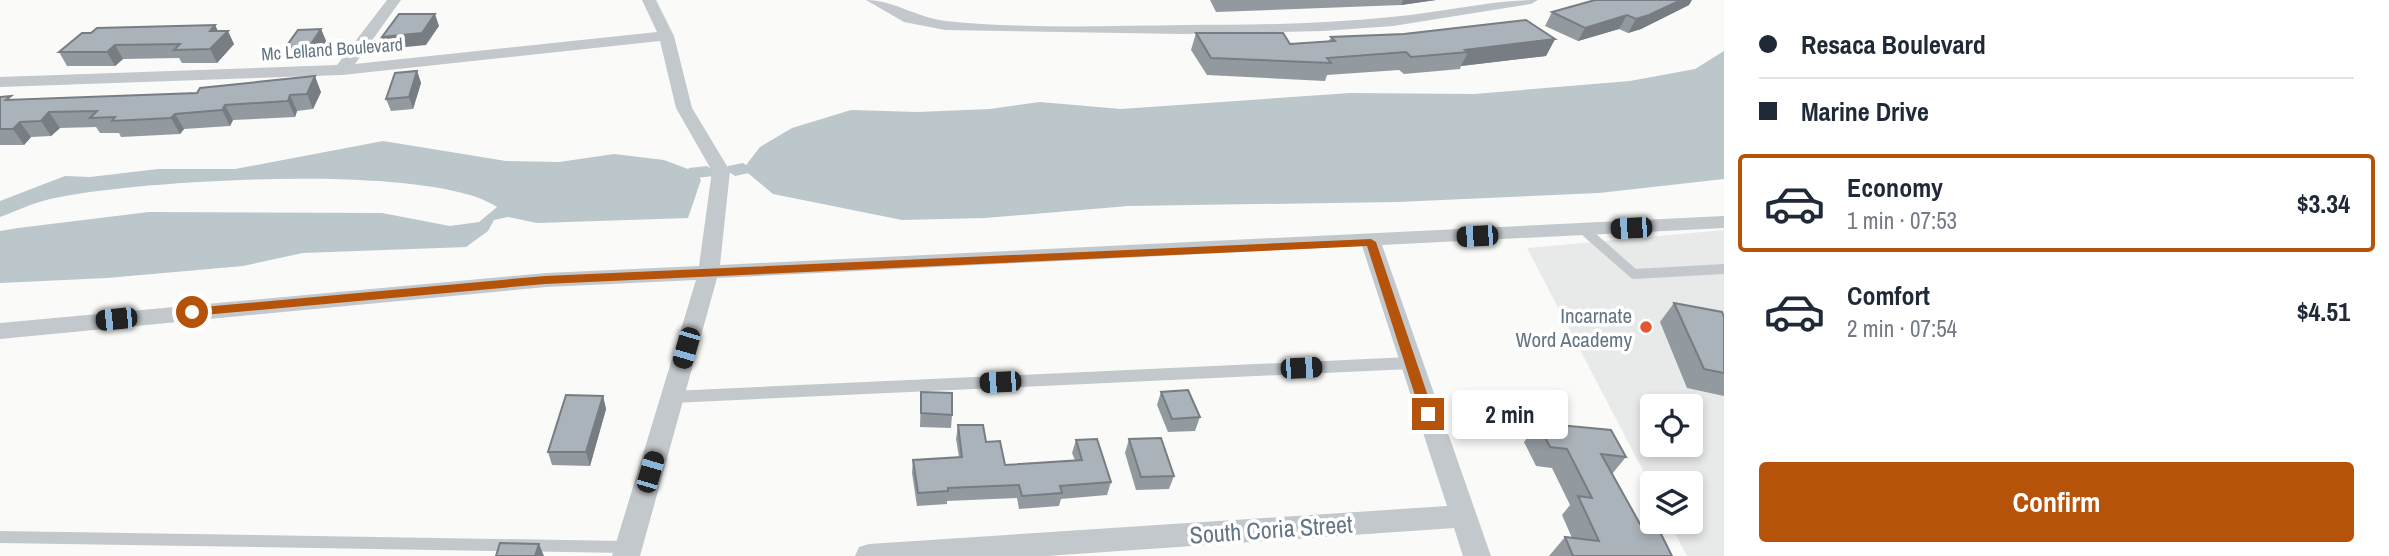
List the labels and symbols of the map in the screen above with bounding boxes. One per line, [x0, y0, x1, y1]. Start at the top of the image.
street label: Mc Lelland Boulevard [260, 32, 404, 66]
car [1610, 216, 1653, 240]
car [1456, 224, 1499, 248]
route start [176, 296, 208, 328]
place label: Incarnate Word Academy [1516, 301, 1632, 354]
car [95, 306, 138, 332]
marker: Incarnate Word Academy [1638, 319, 1654, 335]
car [671, 325, 702, 371]
car [1280, 356, 1323, 380]
car [979, 370, 1022, 394]
callout: 2 min [1452, 390, 1568, 438]
route end [1412, 398, 1444, 430]
car [635, 449, 666, 495]
street label: South Coria Street [1189, 507, 1354, 551]

